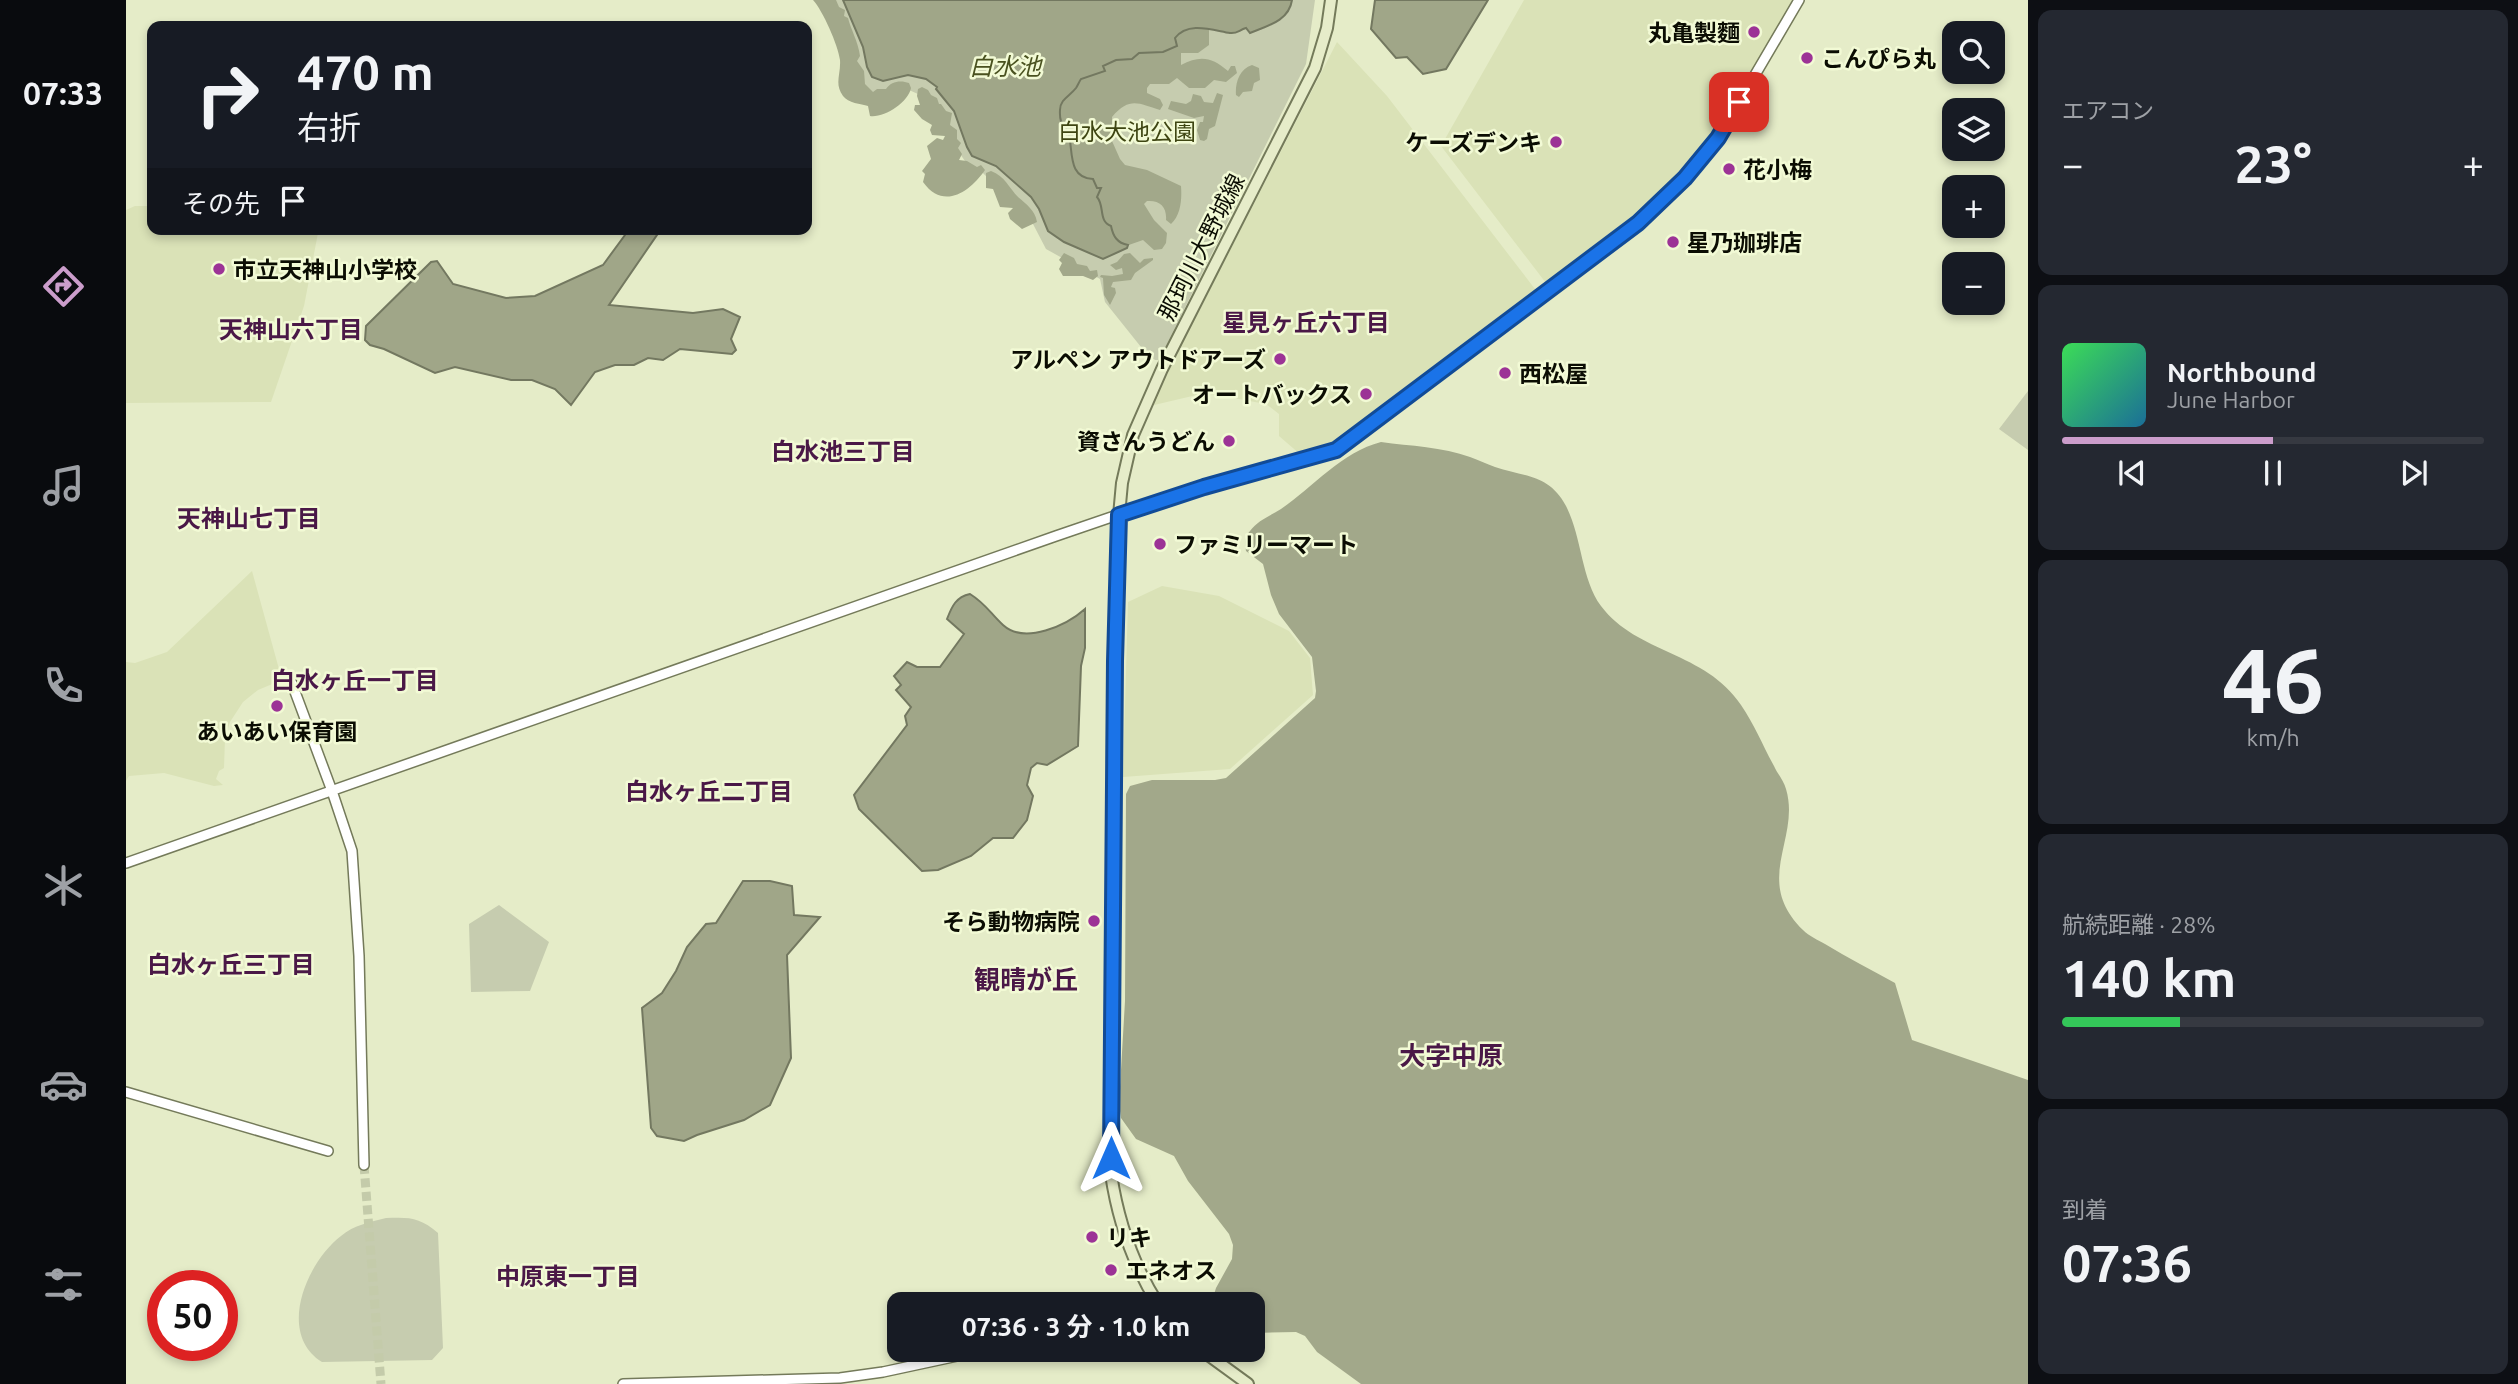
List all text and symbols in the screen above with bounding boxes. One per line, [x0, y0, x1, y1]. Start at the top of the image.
place label: 丸亀製麵 [1648, 20, 1740, 45]
map controls [1942, 21, 2005, 315]
button: search [1942, 21, 2005, 84]
marker: 丸亀製麵 [1746, 24, 1762, 40]
text: 470 m [297, 44, 434, 99]
place label: こんぴら丸 [1821, 46, 1936, 71]
icon: right [182, 49, 273, 140]
marker: こんぴら丸 [1799, 50, 1815, 66]
water label: 白水池 [969, 53, 1043, 80]
pin [1709, 72, 1769, 132]
text: 07:33 [23, 75, 103, 111]
icon: arrive [1720, 83, 1758, 121]
button: layers [1942, 98, 2005, 161]
text: エアコン [2062, 98, 2154, 123]
text: 右折 [297, 109, 361, 145]
park label: 白水大池公園 [1058, 119, 1196, 144]
place label: ケーズデンキ [1405, 130, 1542, 155]
marker: ケーズデンキ [1548, 134, 1564, 150]
text: 23° [2234, 135, 2312, 193]
text: − [2062, 143, 2083, 185]
text: + [2463, 143, 2484, 185]
place label: 花小梅 [1743, 157, 1812, 182]
marker: 花小梅 [1721, 161, 1737, 177]
street label: 那珂川大野城線 [1153, 170, 1249, 324]
button: + [1942, 175, 2005, 238]
icon: arrive [274, 182, 312, 220]
text: その先 [182, 189, 260, 218]
place label: 星乃珈琲店 [1687, 230, 1802, 255]
marker: 星乃珈琲店 [1665, 234, 1681, 250]
button: − [1942, 252, 2005, 315]
place label: 市立天神山小学校 [233, 257, 417, 282]
marker: 市立天神山小学校 [211, 261, 227, 277]
icon: directions [39, 262, 88, 311]
district label: 星見ヶ丘六丁目 [1222, 309, 1390, 336]
district label: 天神山六丁目 [219, 316, 363, 343]
place label: アルペン アウトドアーズ [1010, 347, 1266, 372]
marker: アルペン アウトドアーズ [1272, 351, 1288, 367]
text: Northbound [2167, 358, 2316, 387]
place label: 西松屋 [1519, 361, 1588, 386]
marker: 西松屋 [1497, 365, 1513, 381]
place label: オートバックス [1192, 382, 1352, 407]
marker: オートバックス [1358, 386, 1374, 402]
text: June Harbor [2167, 387, 2295, 412]
place label: 資さんうどん [1077, 429, 1215, 454]
marker: 資さんうどん [1221, 433, 1237, 449]
district label: 白水池三丁目 [771, 438, 915, 465]
icon: previous [2113, 454, 2151, 492]
icon: pause [2254, 454, 2292, 492]
icon: next [2395, 454, 2433, 492]
icon: music [39, 461, 88, 510]
district label: 天神山七丁目 [177, 505, 321, 532]
place label: ファミリーマート [1174, 532, 1358, 557]
marker: ファミリーマート [1152, 536, 1168, 552]
text: 46 [2222, 628, 2324, 730]
icon: phone [39, 661, 88, 710]
district label: 白水ヶ丘一丁目 [271, 667, 439, 694]
marker: あいあい保育園 [269, 698, 285, 714]
place label: あいあい保育園 [197, 719, 358, 744]
text: km/h [2246, 725, 2300, 750]
district label: 白水ヶ丘二丁目 [625, 778, 793, 805]
icon: climate [39, 861, 88, 910]
place label: そら動物病院 [942, 909, 1080, 934]
text: 航続距離 · 28% [2062, 912, 2215, 937]
marker: そら動物病院 [1086, 913, 1102, 929]
text: 140 km [2062, 949, 2236, 1007]
district label: 白水ヶ丘三丁目 [147, 951, 315, 978]
district label: 観晴が丘 [974, 965, 1078, 994]
district label: 大字中原 [1399, 1041, 1503, 1070]
icon: car [39, 1060, 88, 1109]
position arrow [1074, 1121, 1148, 1195]
text: 到着 [2062, 1197, 2108, 1222]
place label: リキ [1106, 1225, 1152, 1250]
marker: リキ [1084, 1229, 1100, 1245]
text: 07:36 [2062, 1234, 2192, 1292]
place label: エネオス [1125, 1258, 1217, 1283]
icon: filters [39, 1260, 88, 1309]
marker: エネオス [1103, 1262, 1119, 1278]
district label: 中原東一丁目 [496, 1263, 640, 1290]
speed limit sign: 50 [147, 1270, 238, 1361]
text: 07:36 · 3 分 · 1.0 km [962, 1312, 1190, 1341]

